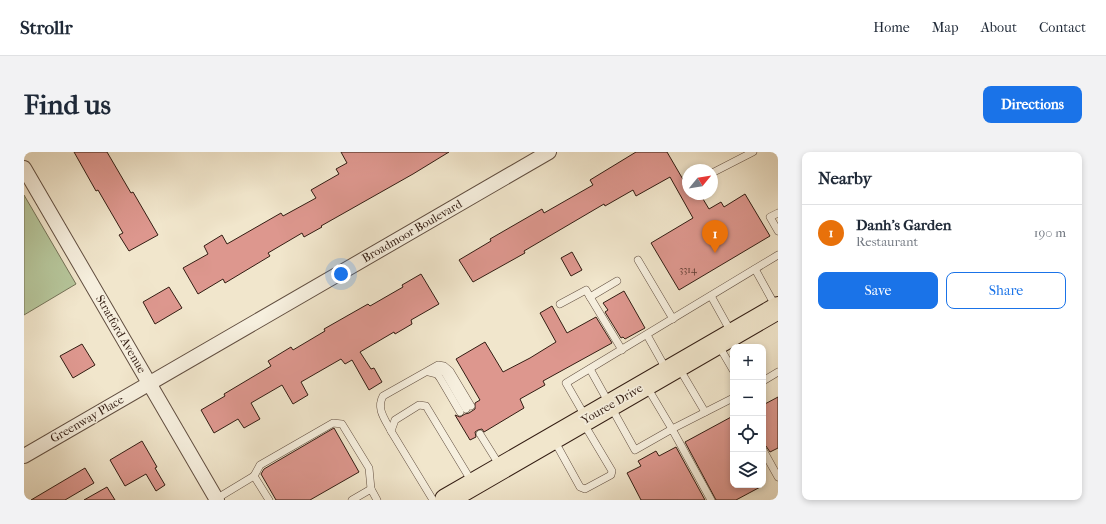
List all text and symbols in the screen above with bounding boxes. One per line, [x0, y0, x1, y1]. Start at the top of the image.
text: Strollr [20, 17, 73, 39]
text: Home [873, 19, 910, 36]
text: Map [932, 19, 959, 36]
text: About [981, 19, 1017, 36]
text: Contact [1039, 19, 1086, 36]
button: Directions [983, 86, 1082, 123]
text: Find us [24, 88, 111, 121]
north arrow [682, 164, 718, 200]
text: Nearby [818, 168, 872, 188]
street label: Broadmoor Boulevard [359, 196, 465, 265]
text: Danh's Garden [856, 216, 951, 234]
pin: 1 [702, 220, 728, 253]
text: 1 [829, 225, 833, 240]
text: 190 m [1034, 225, 1066, 240]
text: Restaurant [856, 234, 918, 249]
your location [331, 264, 351, 284]
house number: 3314 [679, 264, 698, 276]
button: Save [818, 272, 938, 309]
button: Share [946, 272, 1066, 309]
street label: Stratford Avenue [93, 292, 149, 376]
map controls [730, 344, 766, 488]
button: + [730, 344, 766, 380]
button: − [730, 380, 766, 416]
street label: Youree Drive [578, 381, 645, 428]
street label: Greenway Place [48, 392, 126, 446]
button: locate [730, 416, 766, 452]
button: layers [730, 452, 766, 488]

